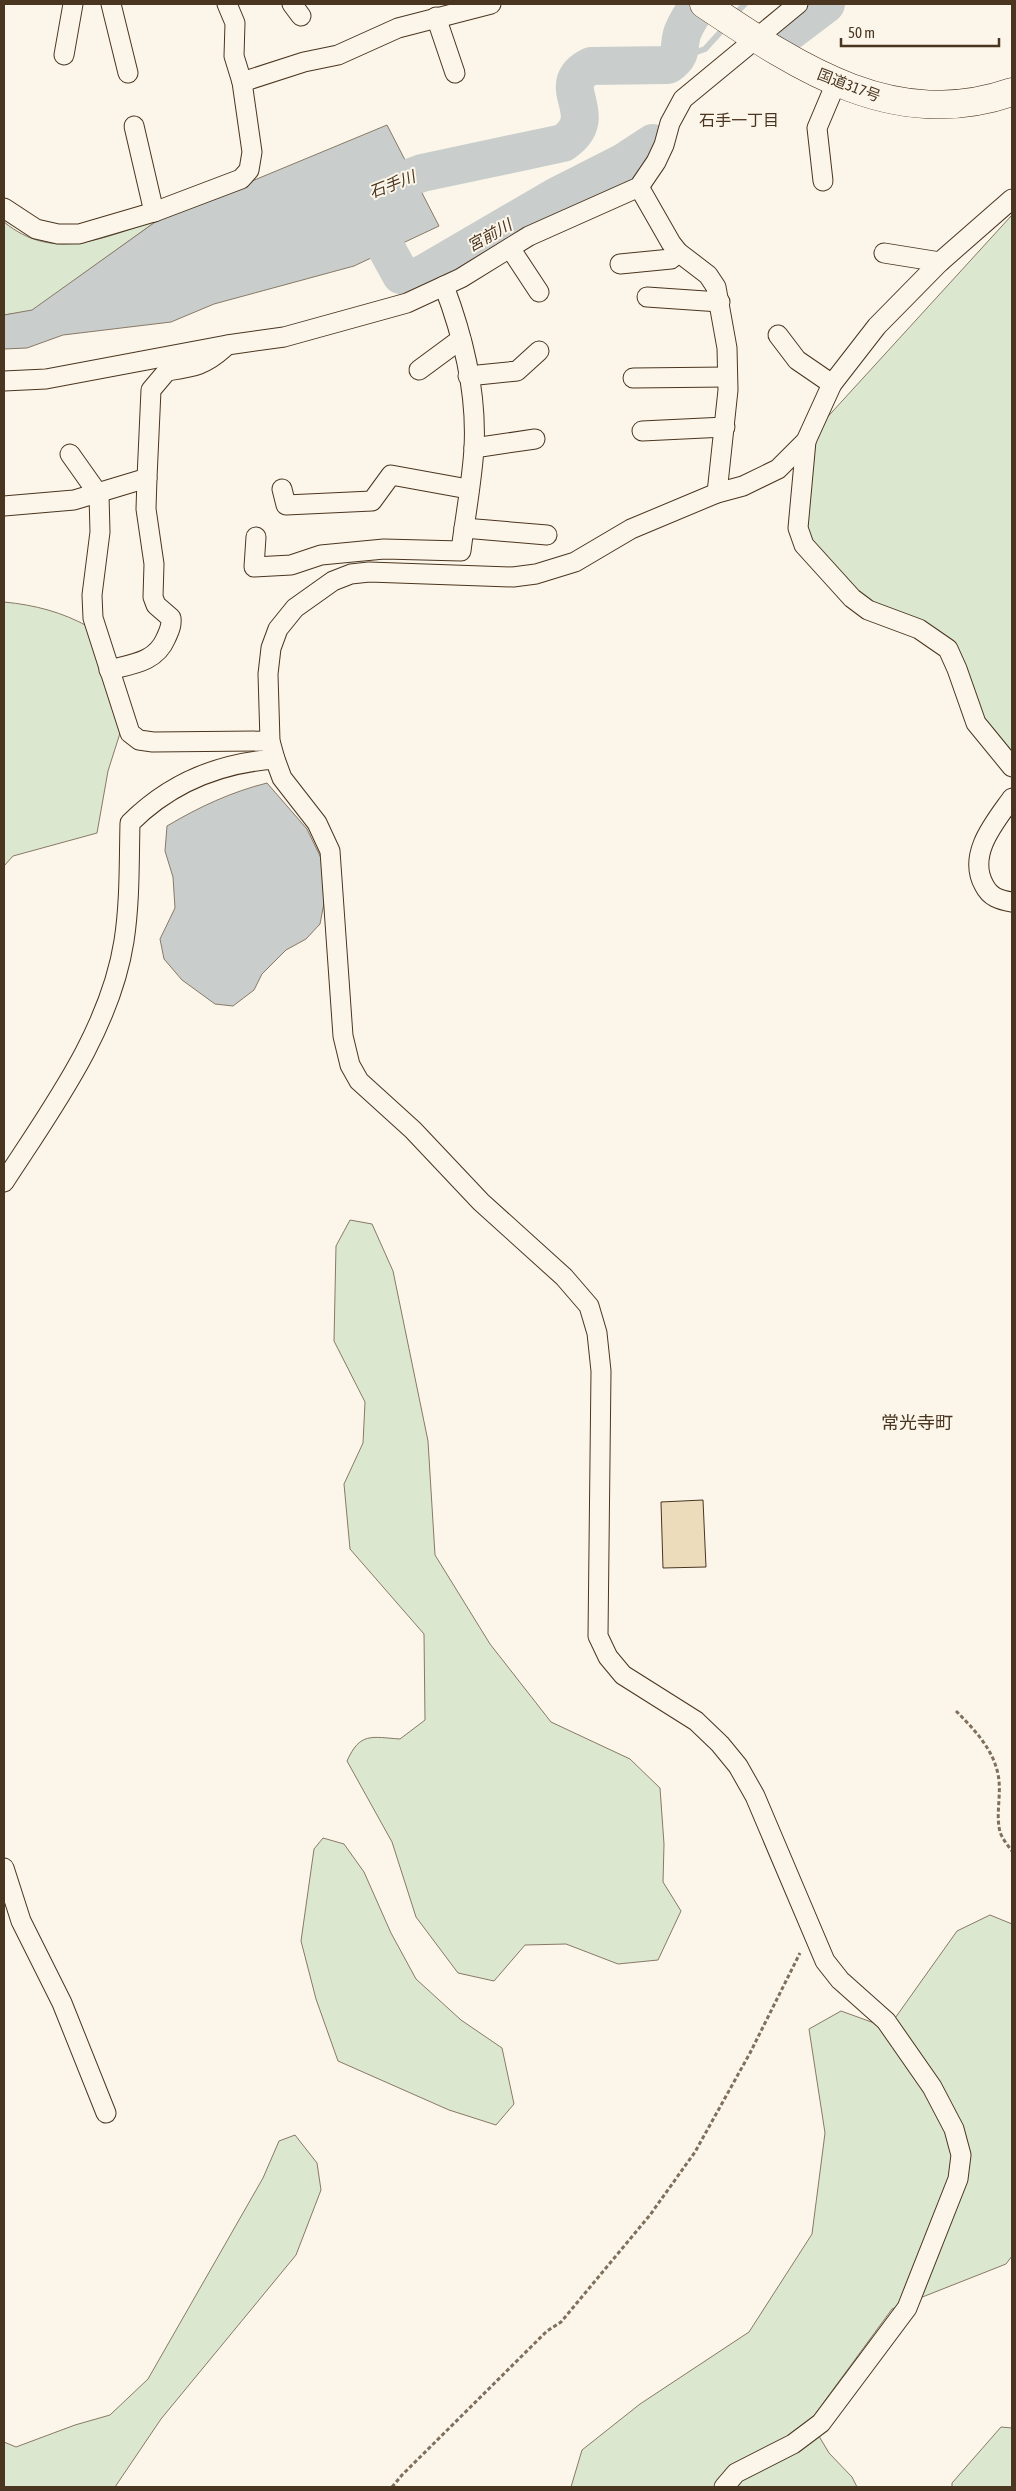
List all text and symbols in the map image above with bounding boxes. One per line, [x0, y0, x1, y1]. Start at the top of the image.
scale bar [841, 15, 998, 47]
text: 50 m [848, 24, 875, 41]
street label: 国道317号 [815, 65, 883, 105]
district label: 石手一丁目 [699, 111, 779, 129]
water label: 石手川 [366, 166, 419, 201]
water label: 宮前川 [464, 215, 516, 255]
district label: 常光寺町 [881, 1412, 953, 1433]

